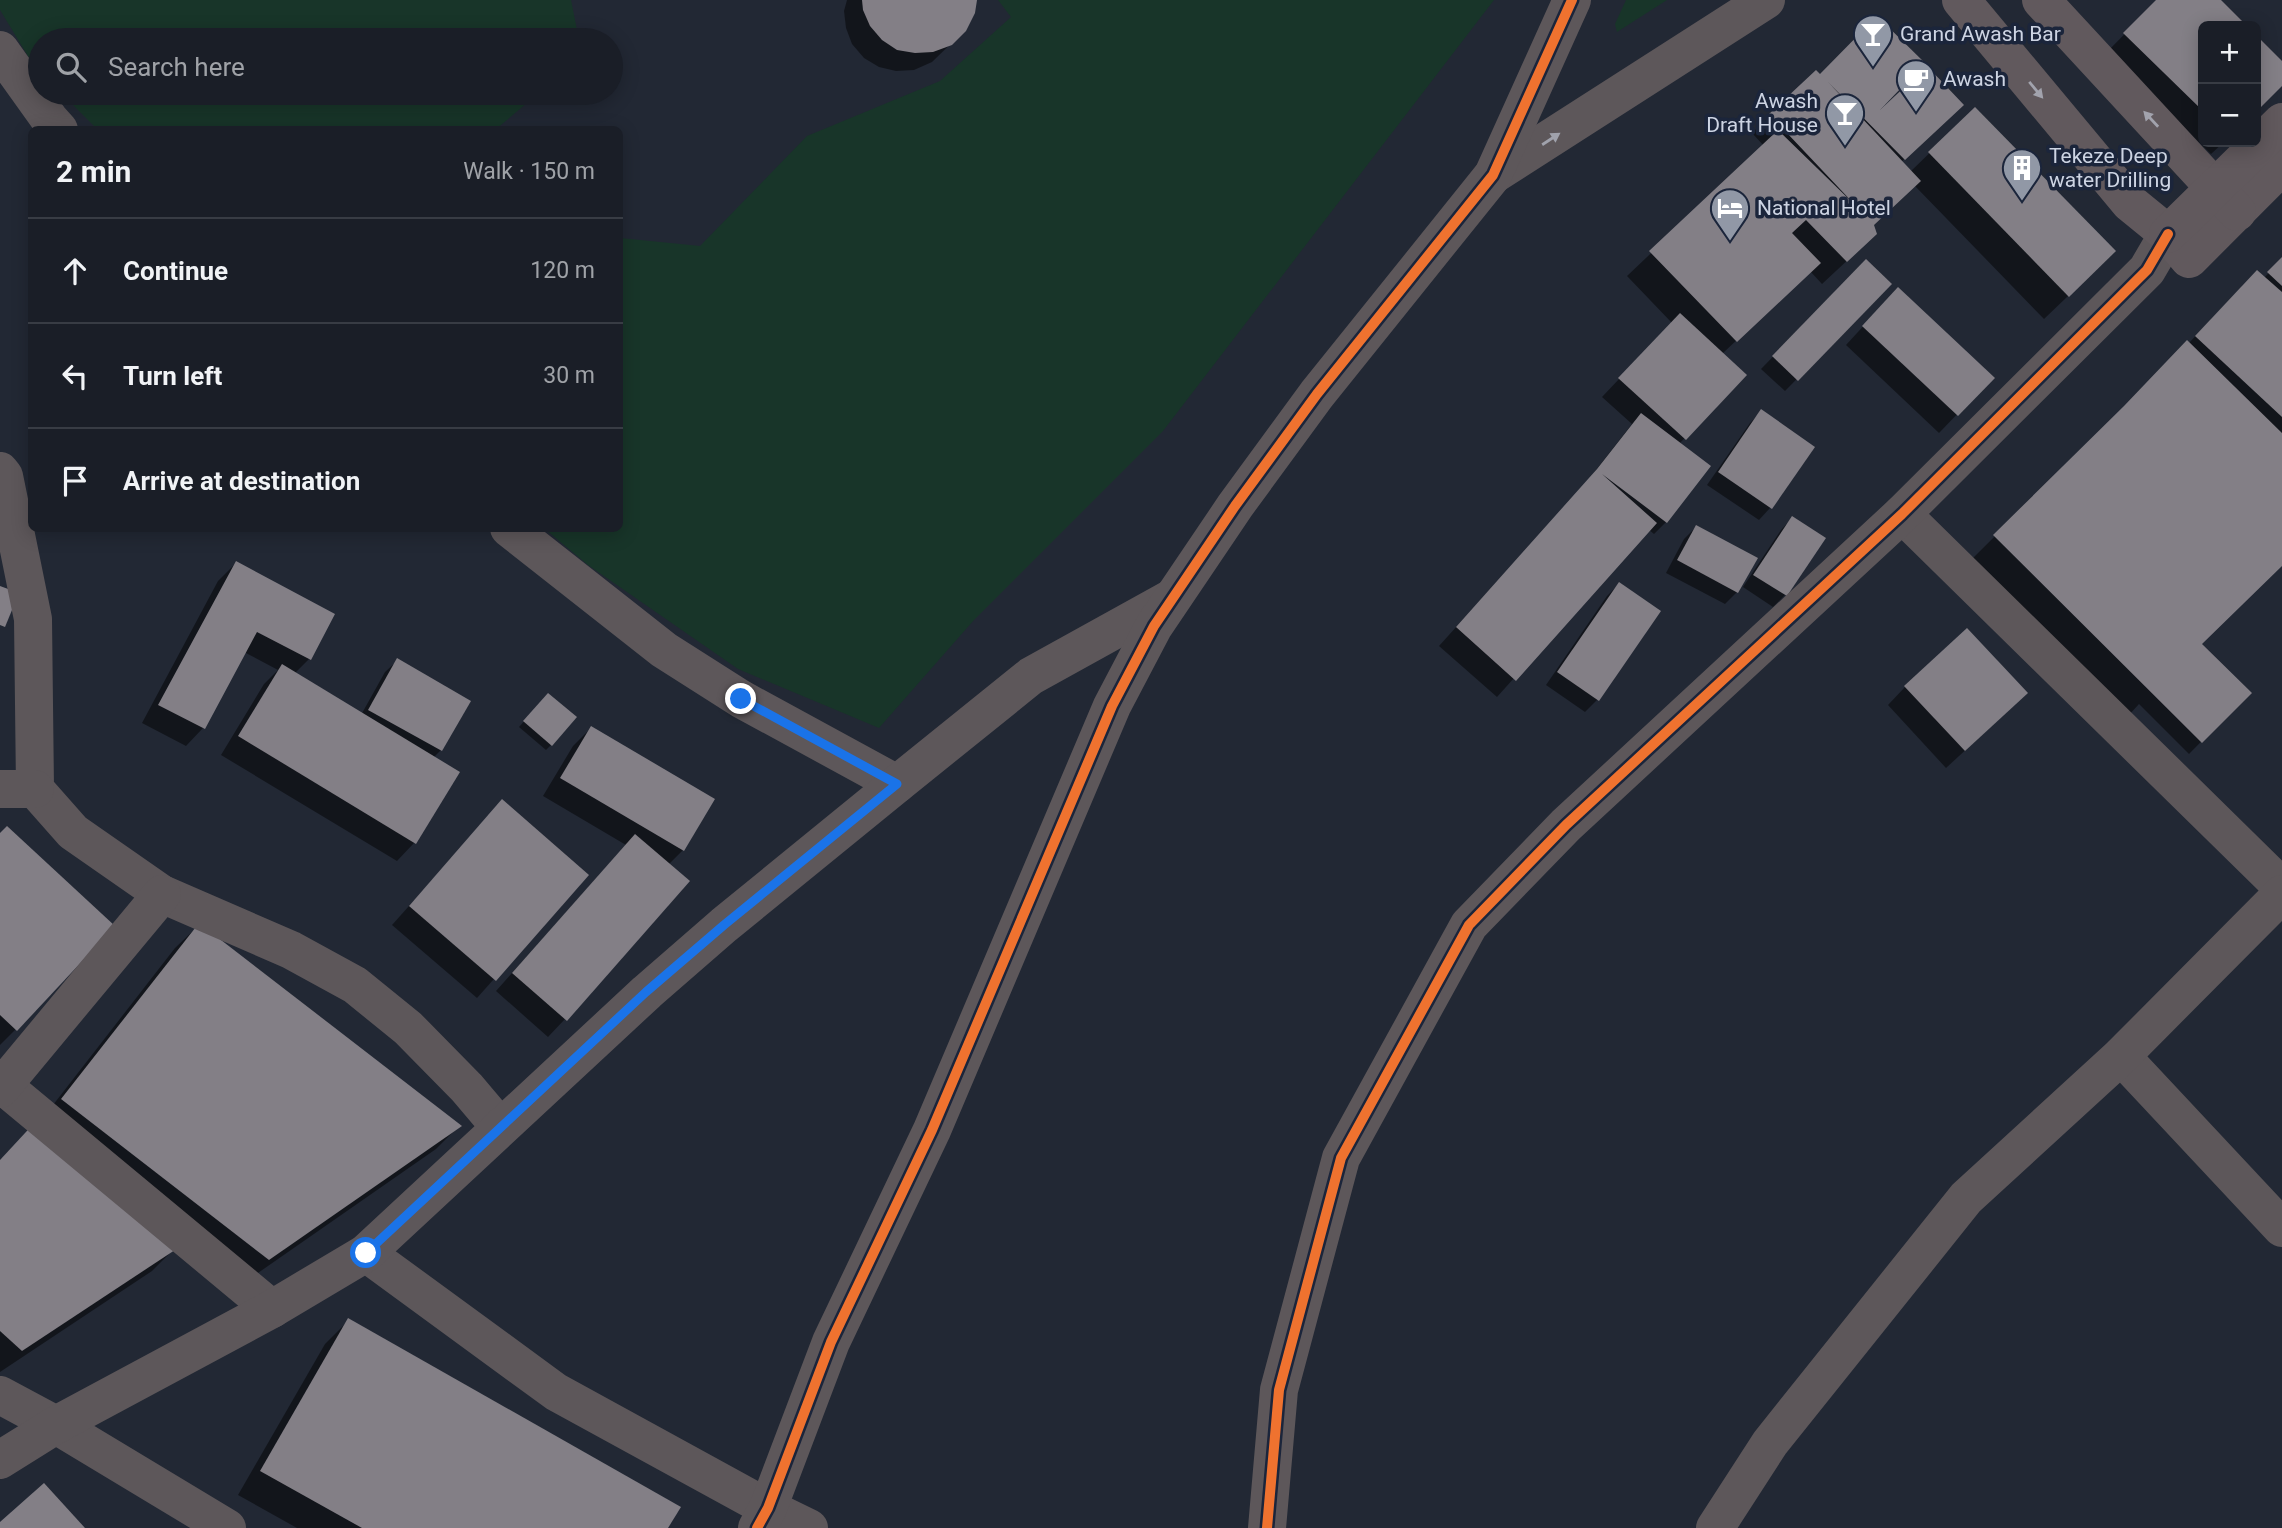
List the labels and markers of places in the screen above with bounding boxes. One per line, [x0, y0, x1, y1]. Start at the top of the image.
bar icon: Grand Awash Bar [1852, 13, 1894, 68]
place label: Grand Awash Bar [1900, 22, 2061, 46]
cafe icon: Awash [1895, 58, 1937, 113]
place label: Awash [1943, 67, 2006, 91]
place label: Awash Draft House [1706, 89, 1818, 137]
bar icon: Awash Draft House [1824, 92, 1866, 147]
place label: Tekeze Deep water Drilling [2049, 144, 2171, 192]
building icon: Tekeze Deep water Drilling [2001, 147, 2043, 202]
hotel icon: National Hotel [1709, 187, 1751, 242]
place label: National Hotel [1757, 196, 1891, 220]

